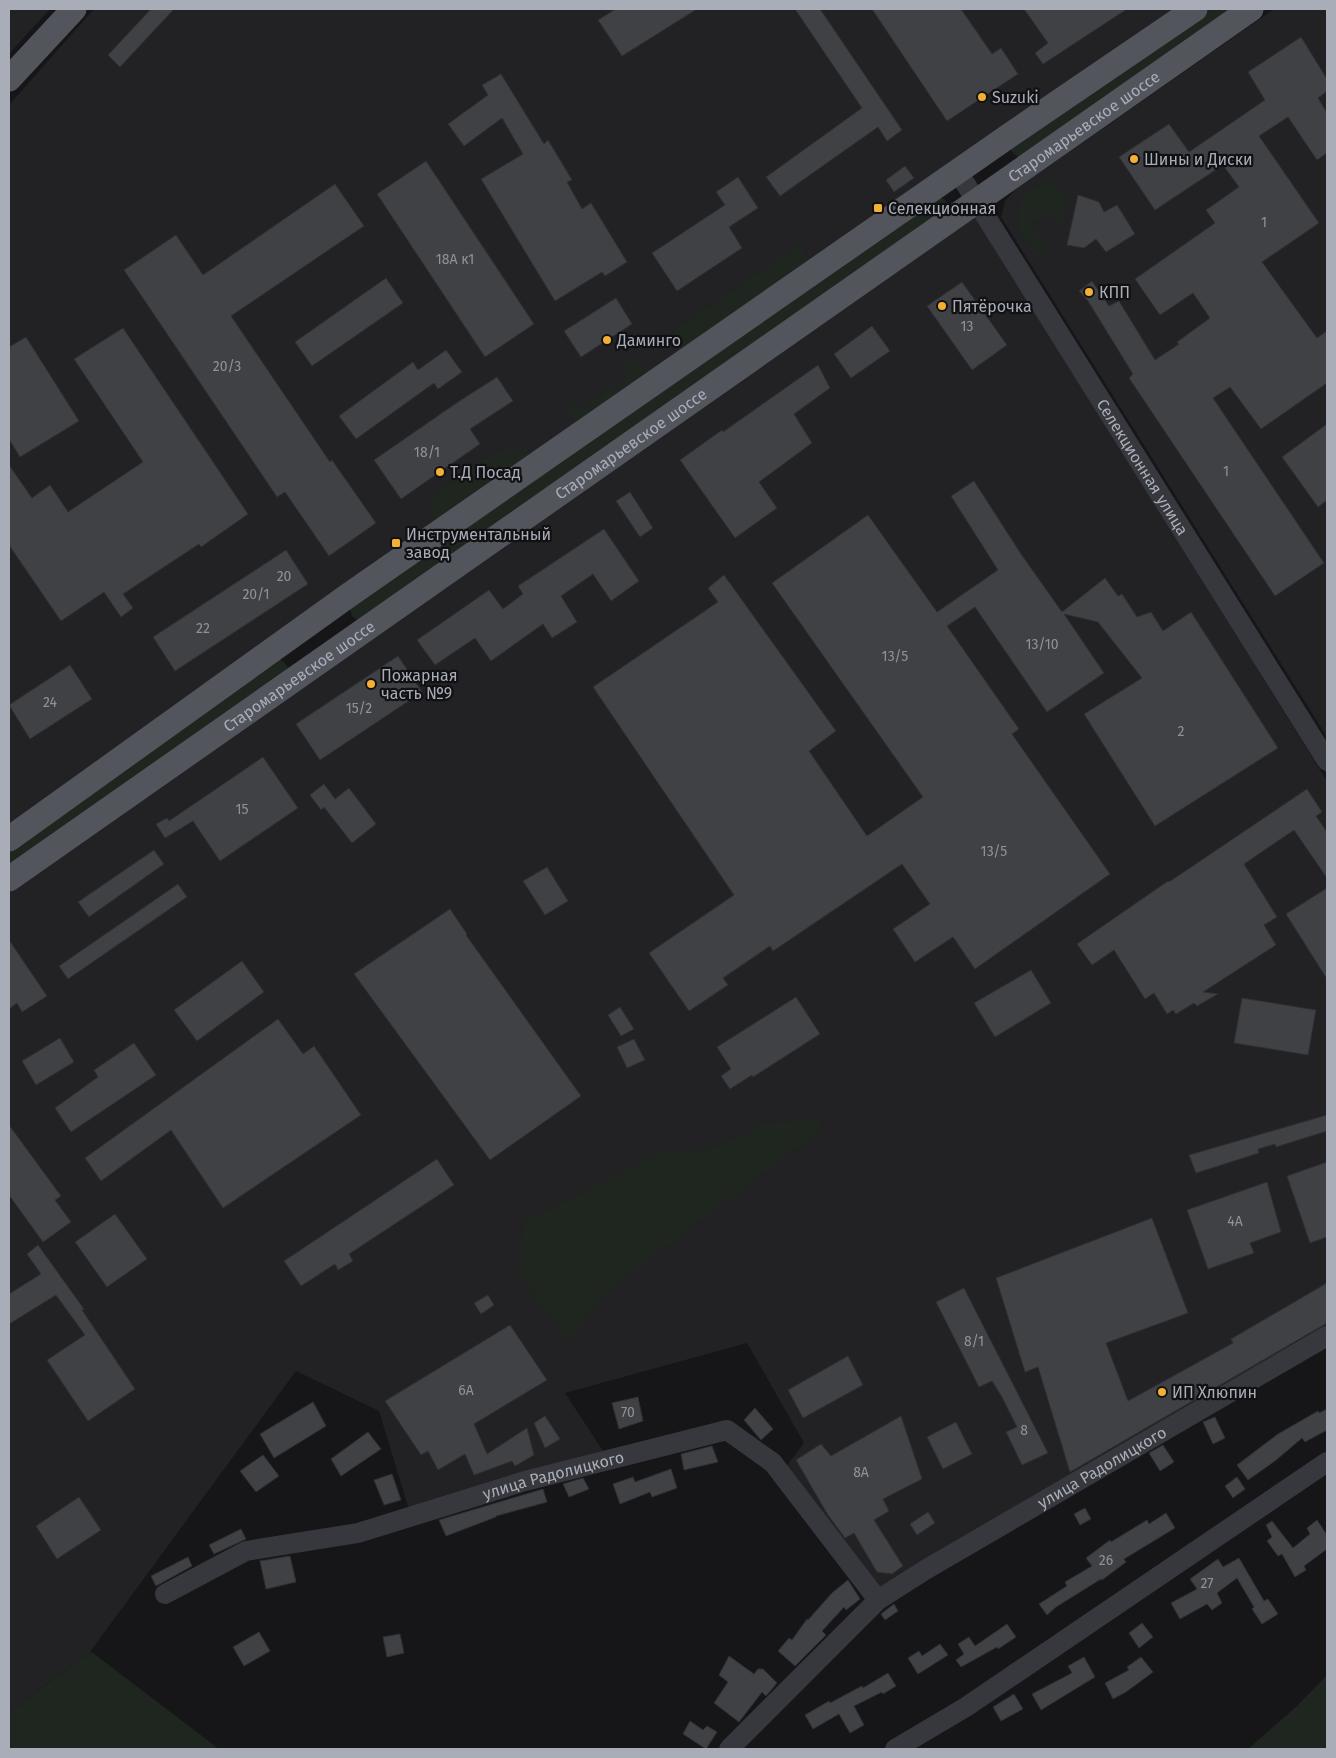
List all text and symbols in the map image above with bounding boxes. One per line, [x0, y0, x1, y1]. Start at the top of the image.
street label: Старомарьевское шоссе [1004, 67, 1163, 186]
place label: Suzuki [992, 88, 1039, 107]
marker: Suzuki [976, 91, 988, 103]
place label: Шины и Диски [1144, 150, 1253, 169]
marker: Шины и Диски [1128, 153, 1140, 165]
place label: Селекционная [888, 199, 996, 218]
marker: Селекционная [872, 202, 884, 214]
house number: 1 [1261, 214, 1267, 231]
house number: 18А к1 [436, 251, 474, 268]
place label: КПП [1099, 283, 1130, 302]
marker: КПП [1083, 286, 1095, 298]
place label: Пятёрочка [952, 297, 1032, 316]
marker: Пятёрочка [936, 300, 948, 312]
house number: 13 [960, 318, 974, 335]
place label: Даминго [616, 331, 681, 350]
marker: Даминго [601, 334, 613, 346]
house number: 20/3 [213, 358, 241, 375]
street label: Старомарьевское шоссе [551, 384, 710, 503]
street label: Селекционная улица [1093, 395, 1193, 539]
house number: 18/1 [414, 444, 440, 461]
place label: Т.Д Посад [450, 463, 521, 482]
house number: 1 [1223, 463, 1229, 480]
marker: Т.Д Посад [434, 466, 446, 478]
place label: Инструментальный завод [406, 525, 551, 562]
marker: Инструментальный завод [390, 537, 402, 549]
house number: 20 [277, 568, 292, 585]
house number: 20/1 [242, 586, 270, 603]
street label: Старомарьевское шоссе [219, 616, 379, 736]
house number: 22 [196, 620, 210, 637]
house number: 13/10 [1025, 636, 1059, 653]
house number: 13/5 [882, 648, 908, 665]
place label: Пожарная часть №9 [381, 666, 457, 703]
marker: Пожарная часть №9 [365, 678, 377, 690]
house number: 24 [43, 694, 58, 711]
house number: 15/2 [346, 700, 372, 717]
house number: 2 [1178, 723, 1185, 740]
house number: 15 [235, 801, 249, 818]
house number: 13/5 [981, 843, 1007, 860]
house number: 4А [1227, 1213, 1243, 1230]
house number: 8/1 [964, 1333, 984, 1350]
house number: 6А [458, 1382, 474, 1399]
place label: ИП Хлюпин [1172, 1383, 1257, 1402]
marker: ИП Хлюпин [1156, 1386, 1168, 1398]
house number: 70 [621, 1404, 635, 1421]
house number: 8 [1020, 1422, 1028, 1439]
street label: улица Радолицкого [1034, 1422, 1169, 1512]
street label: улица Радолицкого [480, 1447, 626, 1503]
house number: 8А [853, 1464, 869, 1481]
house number: 26 [1099, 1552, 1113, 1569]
house number: 27 [1200, 1575, 1214, 1592]

